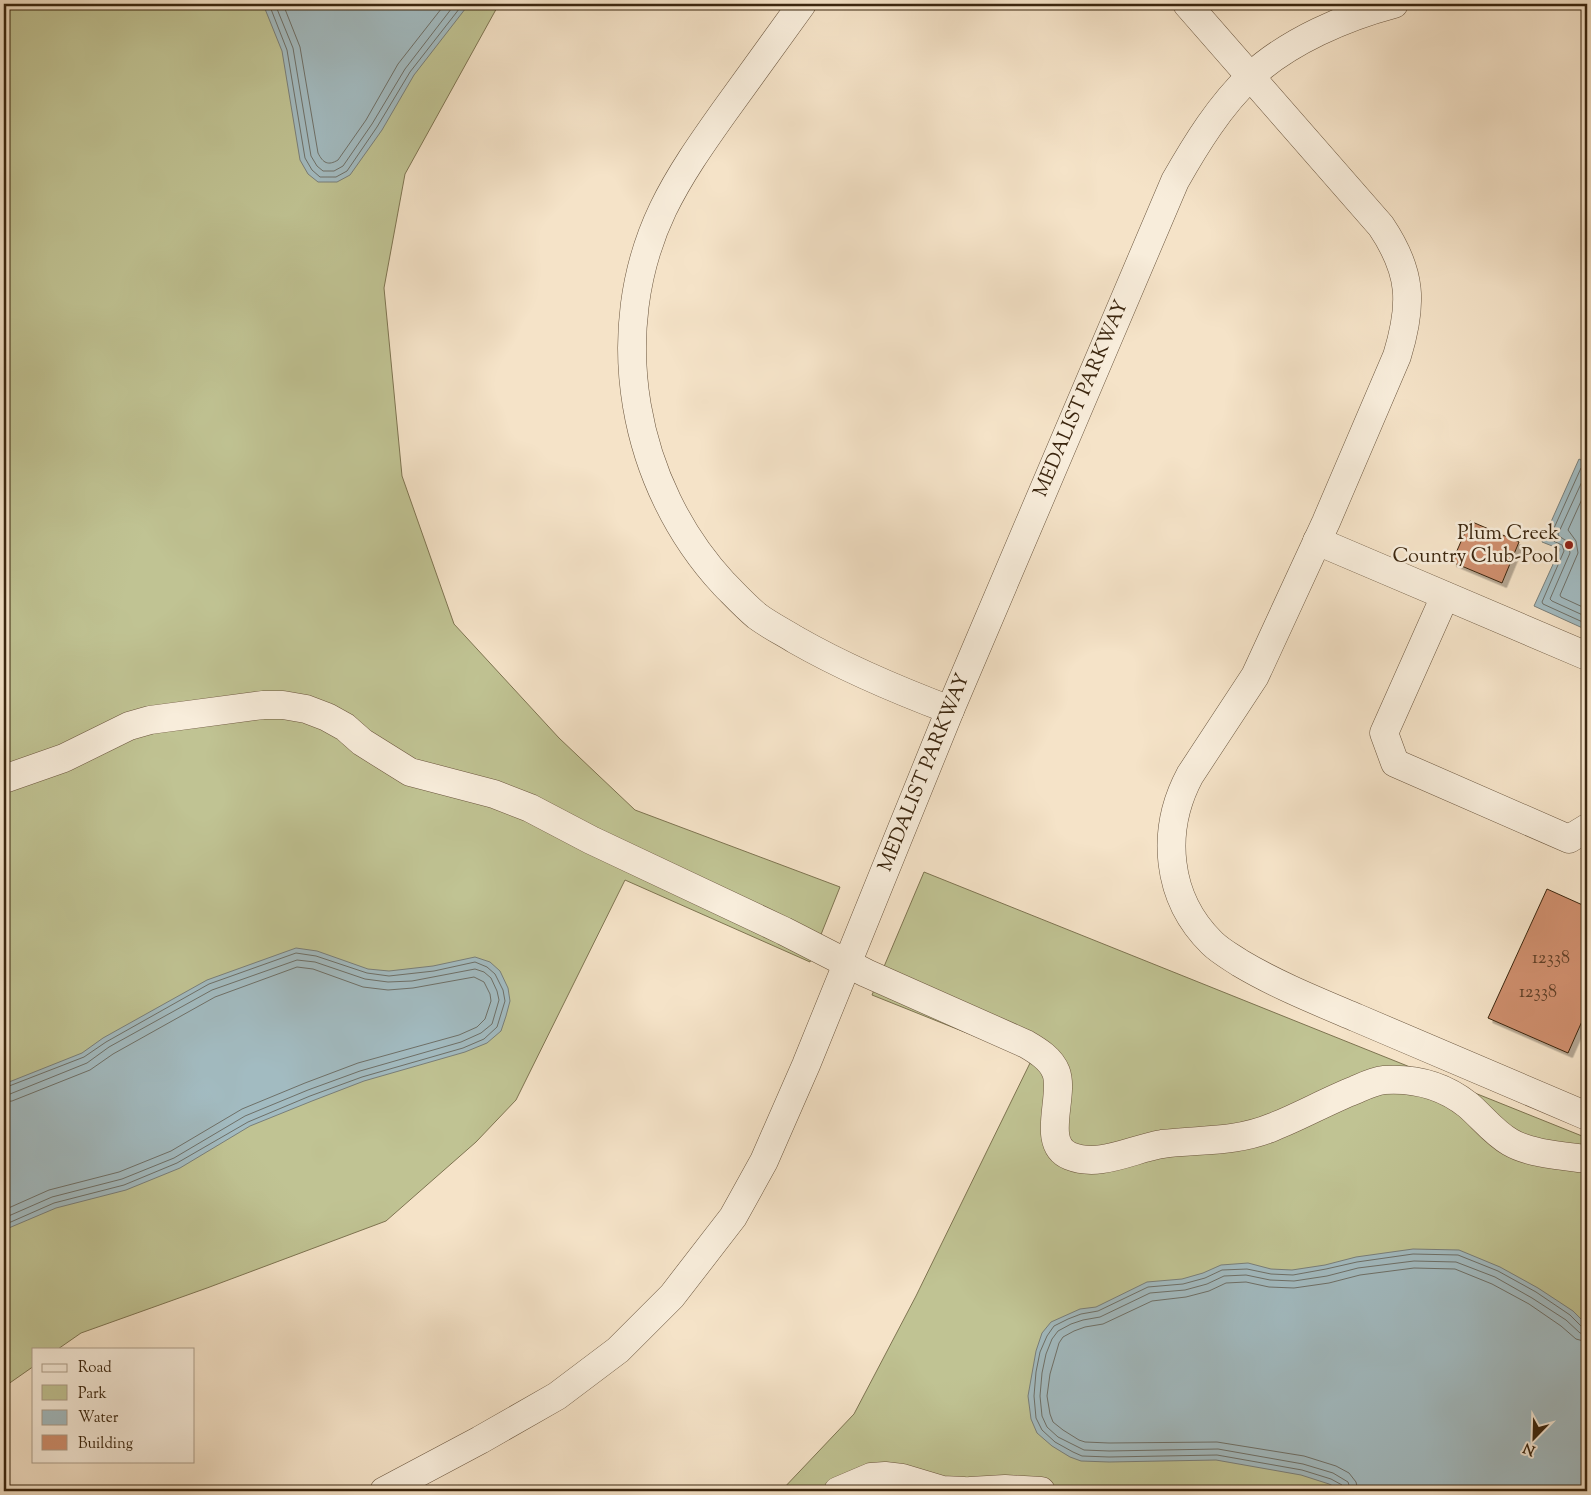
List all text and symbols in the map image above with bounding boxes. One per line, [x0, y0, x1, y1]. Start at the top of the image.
street label: MEDALIST PARKWAY [1027, 296, 1137, 502]
place label: Plum Creek Country Club-Pool [1392, 520, 1559, 572]
marker: Plum Creek Country Club-Pool [1563, 539, 1575, 551]
street label: MEDALIST PARKWAY [872, 670, 978, 876]
house number: 12338 [1532, 946, 1570, 972]
house number: 12338 [1519, 980, 1557, 1006]
legend [32, 1348, 195, 1462]
text: Road [78, 1358, 112, 1379]
text: Park [78, 1384, 107, 1405]
text: Water [78, 1408, 119, 1429]
north arrow [1508, 1412, 1558, 1462]
text: Building [78, 1434, 133, 1455]
text: N [1521, 1437, 1539, 1460]

